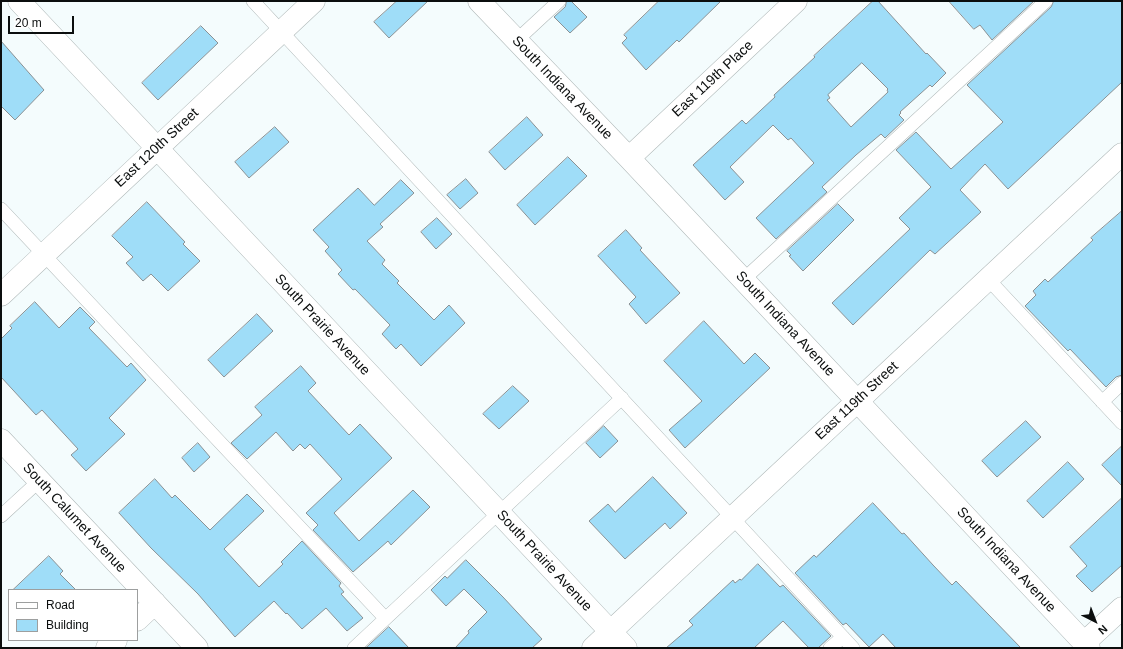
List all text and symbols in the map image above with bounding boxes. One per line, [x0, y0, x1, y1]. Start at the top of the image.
scale bar [10, 8, 76, 34]
text: 20 m [15, 16, 42, 30]
street label: South Indiana Avenue [508, 33, 616, 143]
street label: East 119th Place [669, 37, 757, 121]
street label: East 120th Street [112, 105, 202, 191]
street label: South Indiana Avenue [732, 268, 838, 380]
street label: South Prairie Avenue [271, 271, 373, 379]
street label: East 119th Street [812, 358, 902, 444]
street label: South Calumet Avenue [19, 460, 129, 576]
street label: South Indiana Avenue [953, 504, 1059, 616]
street label: South Prairie Avenue [493, 507, 595, 615]
legend [8, 589, 138, 641]
text: Road [46, 598, 75, 612]
north arrow [1075, 601, 1115, 641]
text: Building [46, 618, 89, 632]
text: N [1096, 623, 1110, 637]

